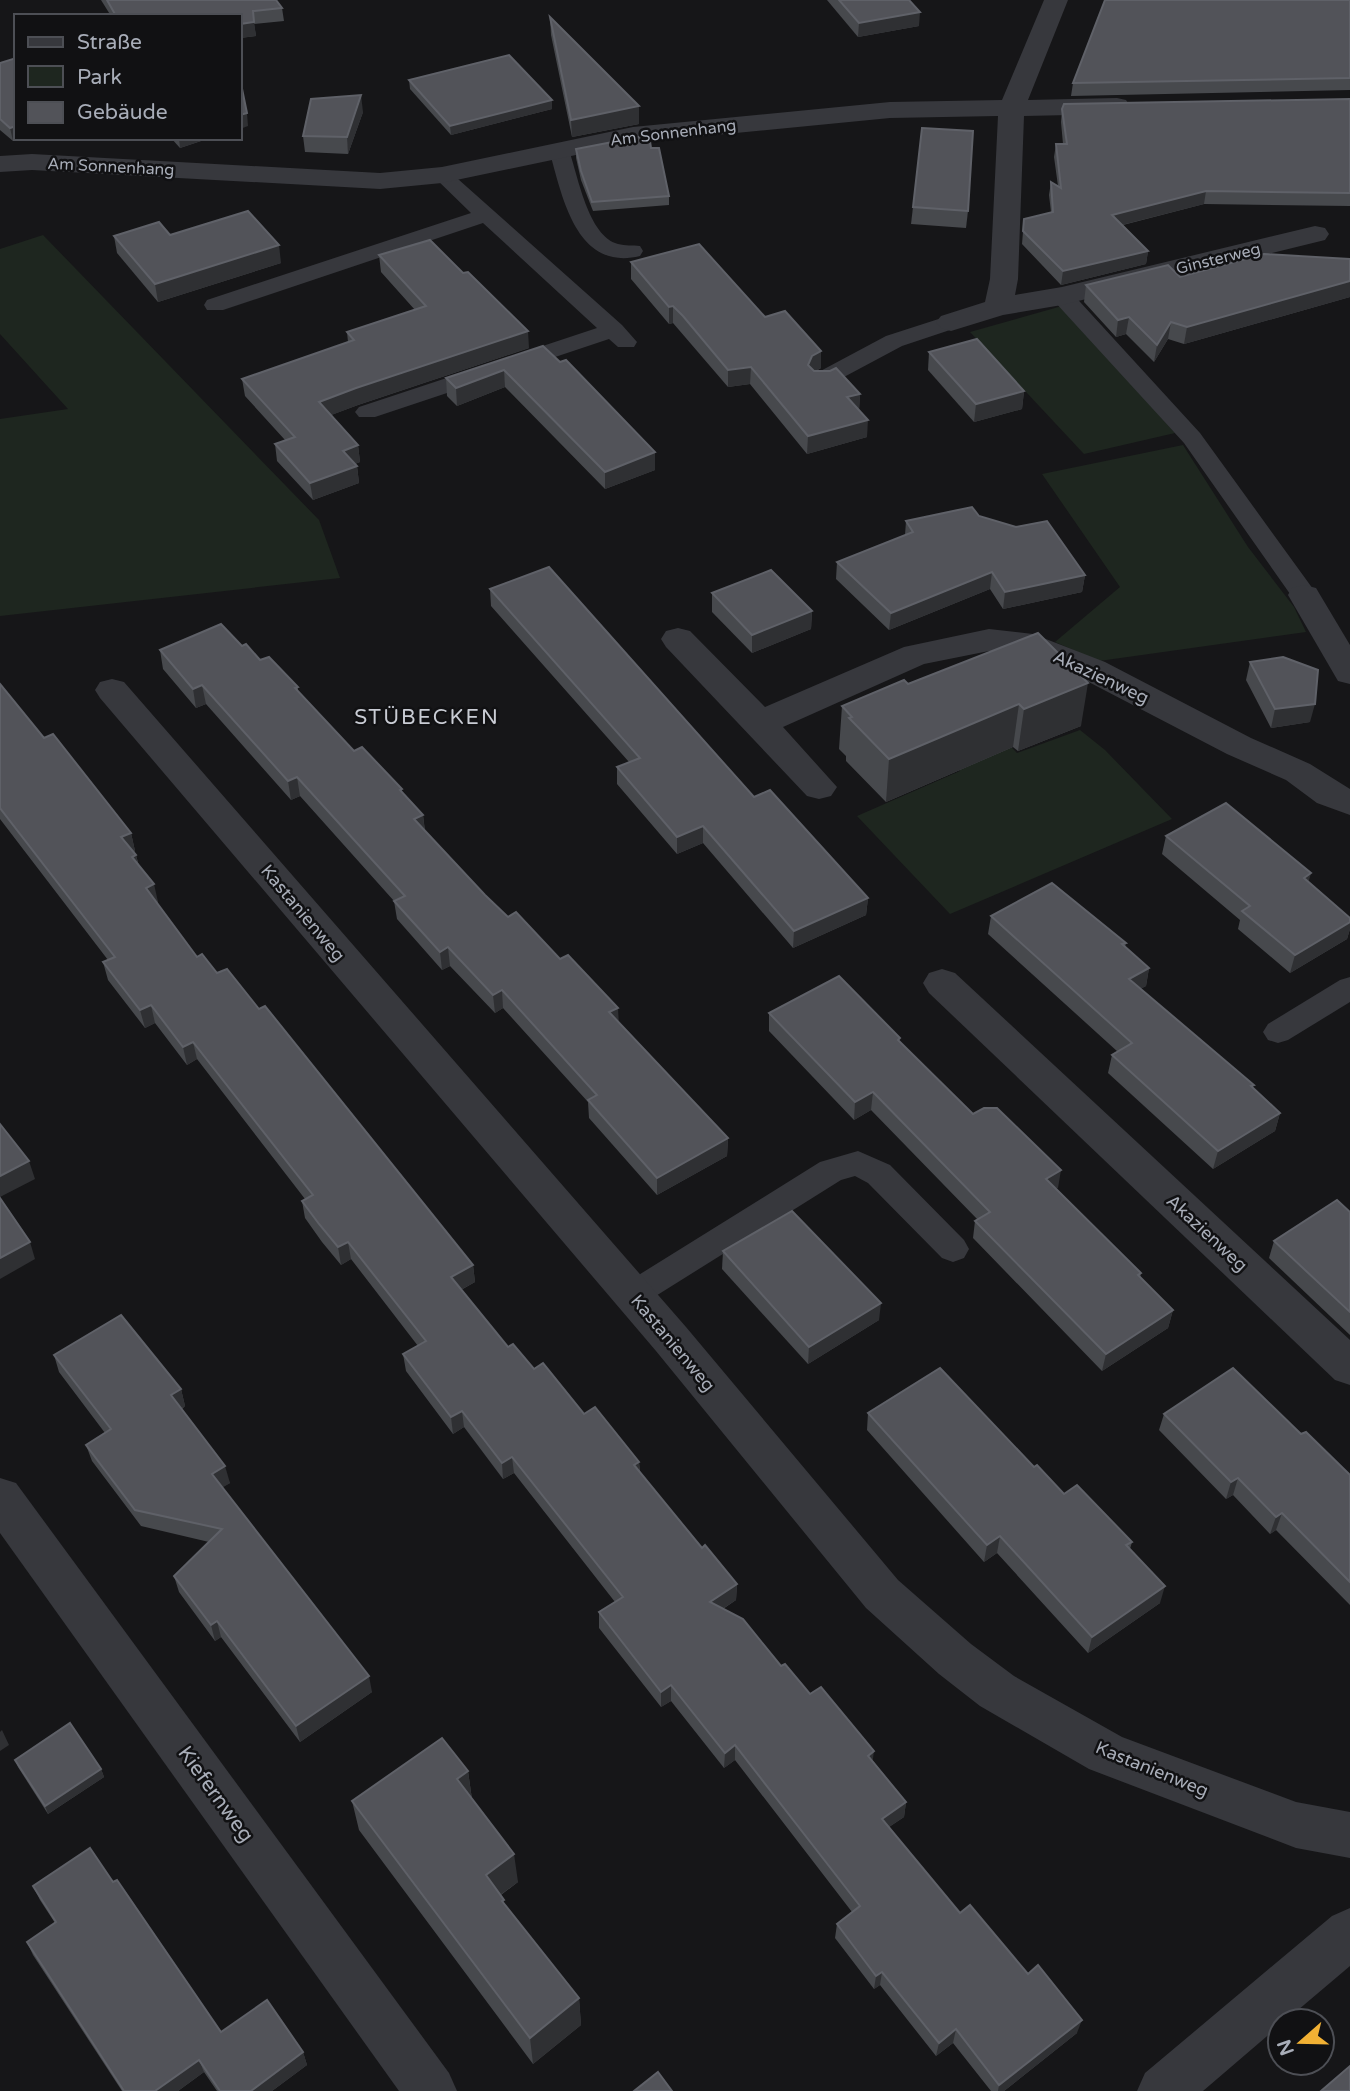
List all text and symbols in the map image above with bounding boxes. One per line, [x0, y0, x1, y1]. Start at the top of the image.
legend [14, 14, 242, 140]
text: Straße [77, 30, 142, 55]
text: Park [77, 65, 122, 90]
text: Gebäude [77, 100, 168, 125]
street label: Am Sonnenhang [609, 115, 737, 151]
street label: Am Sonnenhang [47, 154, 175, 180]
street label: Ginsterweg [1174, 239, 1263, 279]
street label: Akazienweg [1050, 645, 1152, 709]
district label: STÜBECKEN [354, 705, 500, 730]
street label: Kastanienweg [256, 860, 350, 966]
street label: Akazienweg [1162, 1190, 1252, 1276]
street label: Kastanienweg [626, 1290, 720, 1396]
street label: Kastanienweg [1092, 1736, 1212, 1802]
street label: Kiefernweg [172, 1741, 259, 1847]
north arrow [1266, 2007, 1336, 2077]
text: N [1273, 2037, 1299, 2058]

